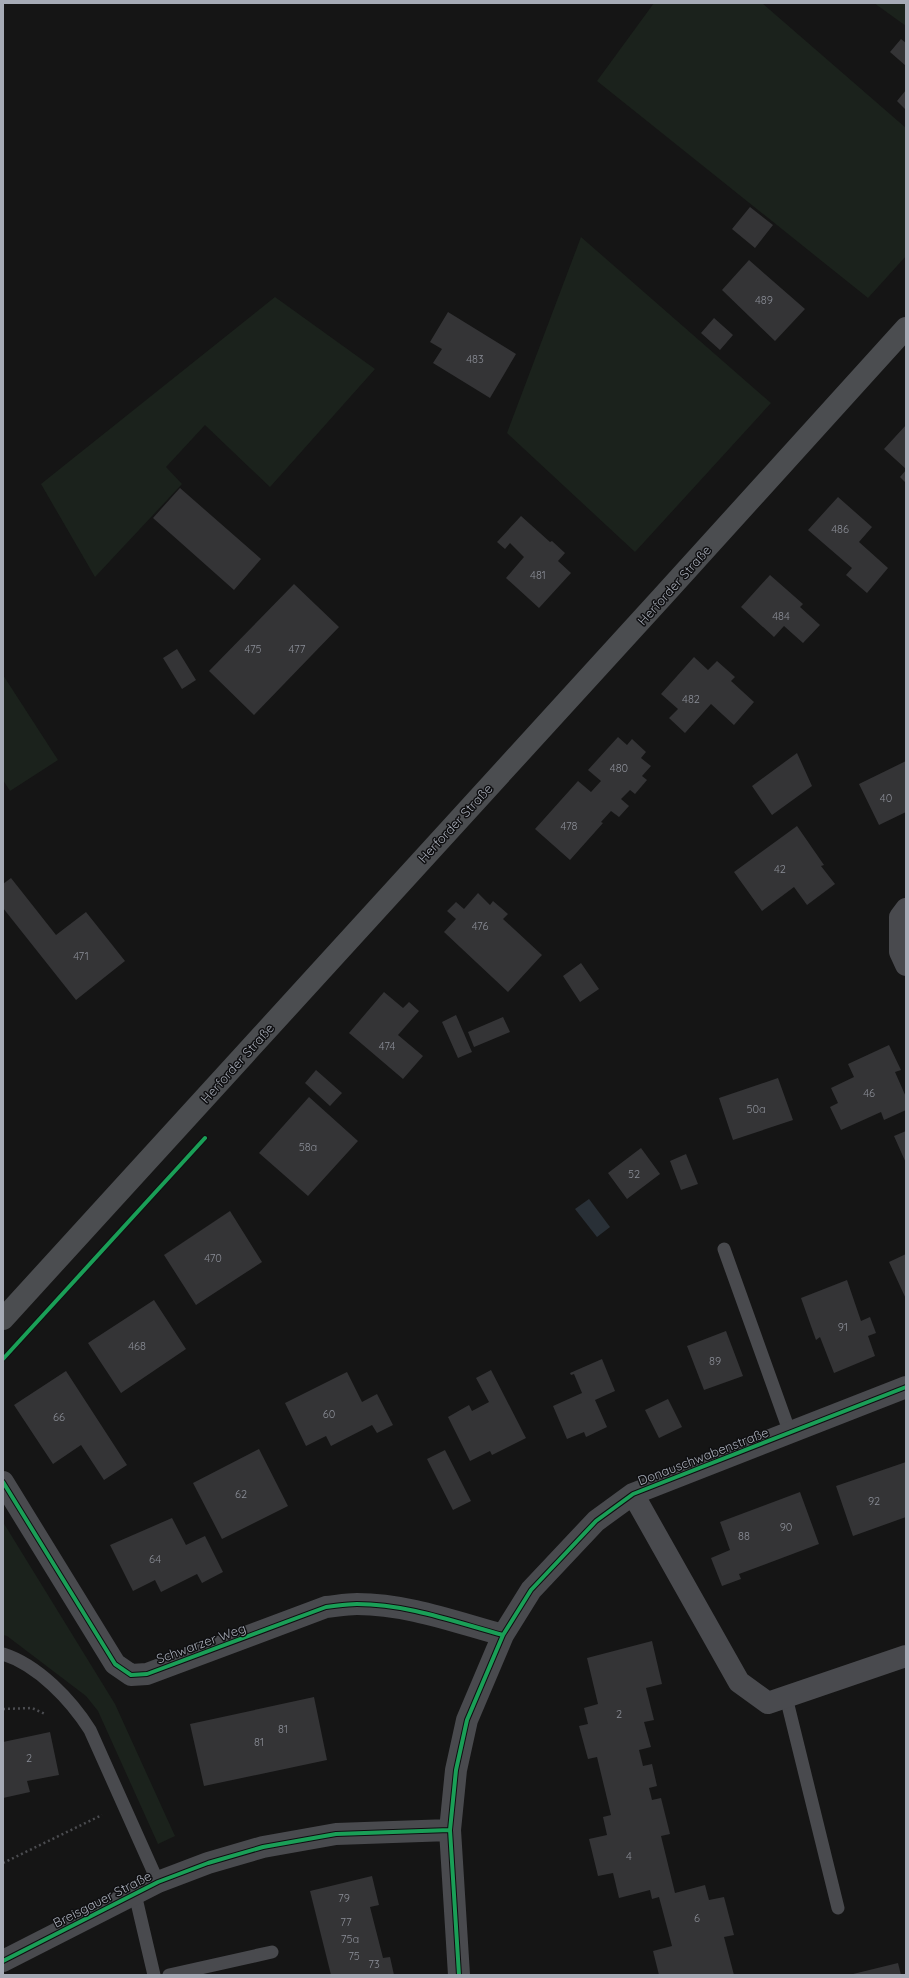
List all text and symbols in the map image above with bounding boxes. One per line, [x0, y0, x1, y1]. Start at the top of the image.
house number: 489 [755, 293, 773, 307]
house number: 483 [466, 352, 484, 366]
house number: 486 [831, 522, 849, 536]
street label: Herforder Straße [634, 542, 714, 628]
house number: 481 [530, 568, 546, 582]
house number: 484 [772, 609, 790, 623]
house number: 475 [244, 642, 262, 656]
house number: 477 [289, 642, 306, 656]
house number: 482 [682, 692, 700, 706]
house number: 480 [610, 761, 628, 775]
street label: Herforder Straße [414, 780, 496, 866]
house number: 40 [880, 791, 892, 805]
house number: 478 [560, 819, 578, 833]
house number: 42 [774, 862, 786, 876]
house number: 476 [472, 919, 488, 933]
house number: 471 [73, 949, 89, 963]
street label: Herforder Straße [197, 1020, 277, 1106]
house number: 474 [379, 1039, 395, 1053]
house number: 46 [863, 1086, 875, 1100]
house number: 50a [746, 1102, 766, 1116]
house number: 58a [299, 1140, 317, 1154]
house number: 52 [628, 1167, 640, 1181]
house number: 470 [204, 1251, 222, 1265]
house number: 91 [838, 1320, 848, 1334]
house number: 468 [128, 1339, 146, 1353]
house number: 89 [709, 1354, 721, 1368]
house number: 60 [323, 1407, 335, 1421]
house number: 66 [53, 1410, 65, 1424]
street label: Donauschwabenstraße [635, 1424, 771, 1488]
house number: 62 [235, 1487, 247, 1501]
house number: 92 [868, 1494, 880, 1508]
house number: 90 [780, 1520, 792, 1534]
house number: 88 [738, 1529, 750, 1543]
house number: 64 [149, 1552, 161, 1566]
street label: Schwarzer Weg [154, 1619, 248, 1667]
house number: 2 [616, 1707, 622, 1721]
house number: 81 [278, 1722, 288, 1736]
house number: 81 [254, 1735, 264, 1749]
house number: 2 [26, 1751, 32, 1765]
house number: 4 [626, 1849, 632, 1863]
street label: Breisgauer Straße [50, 1867, 154, 1931]
house number: 79 [338, 1891, 350, 1905]
house number: 6 [694, 1911, 700, 1925]
house number: 77 [340, 1915, 352, 1929]
house number: 75a [341, 1932, 359, 1946]
house number: 75 [348, 1949, 360, 1963]
house number: 73 [368, 1957, 380, 1971]

